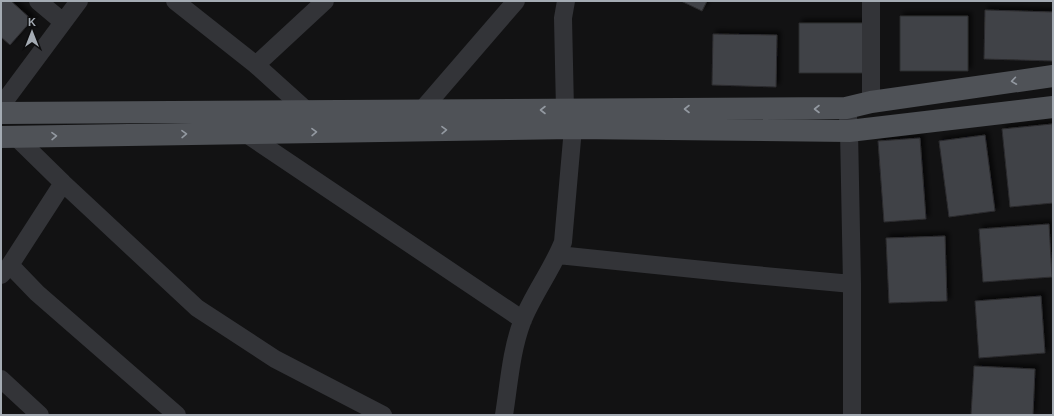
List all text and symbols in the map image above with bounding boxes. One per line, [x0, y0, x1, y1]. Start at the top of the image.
north arrow [12, 12, 52, 52]
text: K [28, 16, 36, 28]
one-way arrow [1011, 76, 1017, 85]
one-way arrow [814, 104, 820, 113]
one-way arrow [684, 105, 690, 113]
one-way arrow [540, 106, 546, 114]
one-way arrow [441, 126, 447, 134]
one-way arrow [311, 128, 317, 136]
one-way arrow [181, 130, 187, 138]
one-way arrow [51, 132, 57, 140]

